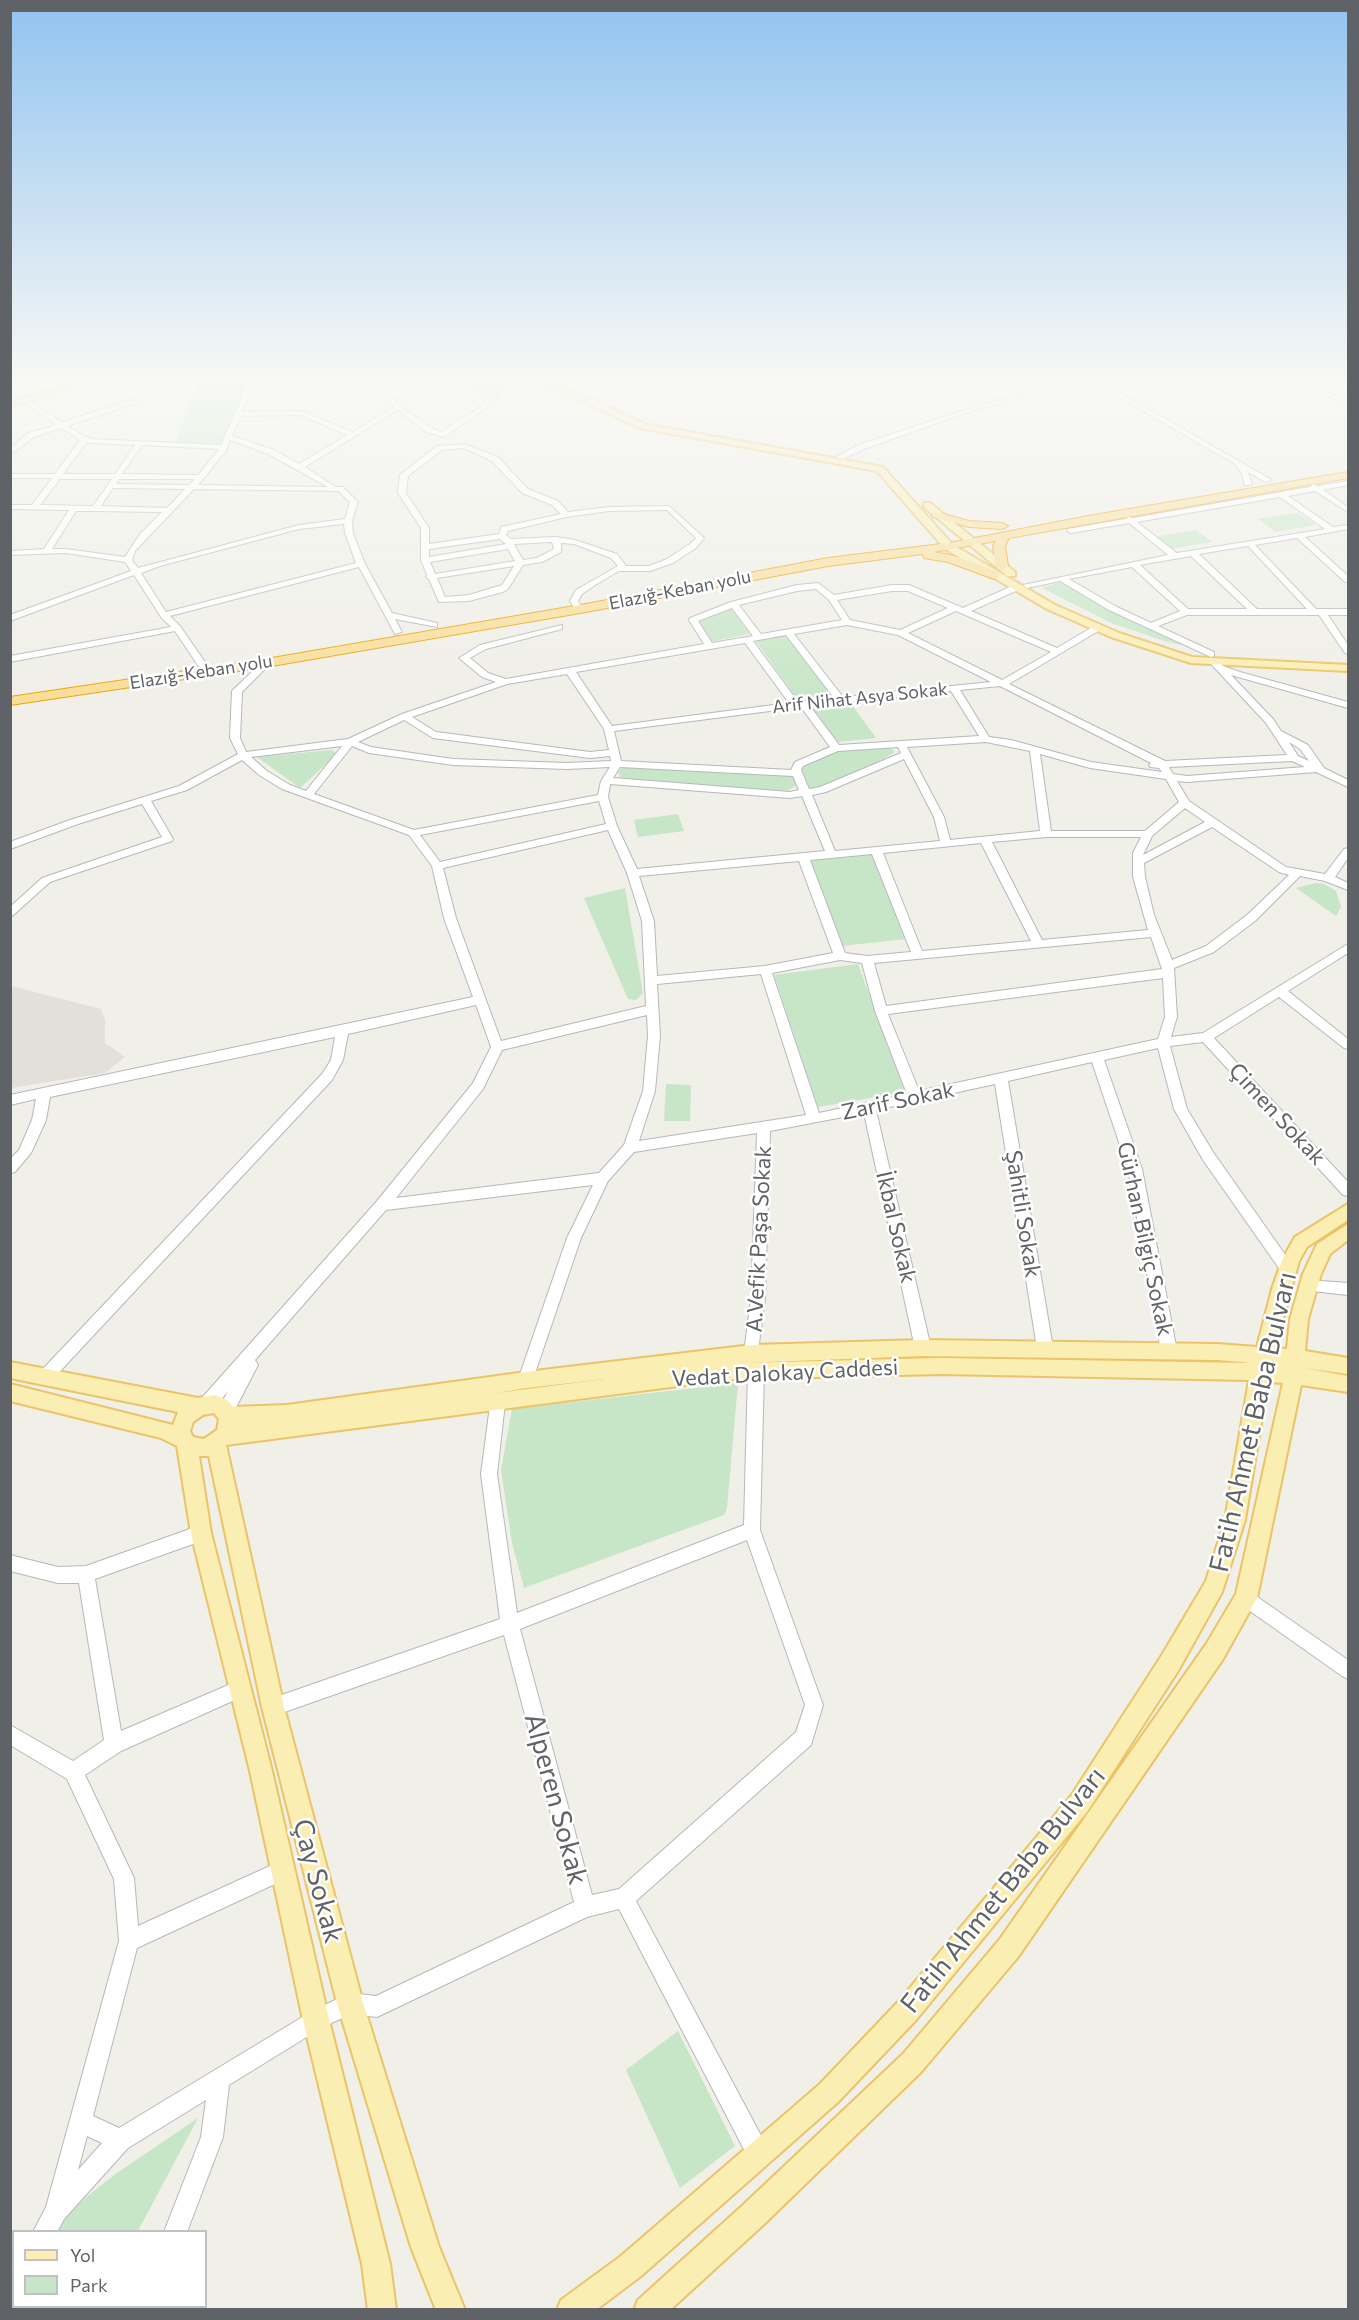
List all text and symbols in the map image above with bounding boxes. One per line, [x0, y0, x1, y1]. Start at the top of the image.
street label: Elazığ-Keban yolu [607, 566, 753, 614]
street label: Elazığ-Keban yolu [128, 650, 274, 694]
street label: Arif Nihat Asya Sokak [771, 678, 949, 718]
street label: Çimen Sokak [1223, 1058, 1331, 1170]
street label: Zarif Sokak [839, 1076, 957, 1126]
street label: Gürhan Bilgiç Sokak [1112, 1140, 1178, 1338]
street label: A.Vefik Paşa Sokak [741, 1145, 777, 1333]
street label: Şahitli Sokak [1000, 1148, 1046, 1280]
street label: İkbal Sokak [870, 1169, 922, 1285]
street label: Fatih Ahmet Baba Bulvarı [1203, 1269, 1303, 1575]
street label: Vedat Dalokay Caddesi [671, 1354, 899, 1392]
street label: Alperen Sokak [518, 1710, 594, 1888]
street label: Fatih Ahmet Baba Bulvarı [894, 1760, 1112, 2020]
street label: Çay Sokak [286, 1816, 350, 1946]
legend [12, 2230, 207, 2308]
text: Yol [70, 2244, 95, 2266]
text: Park [70, 2274, 108, 2296]

